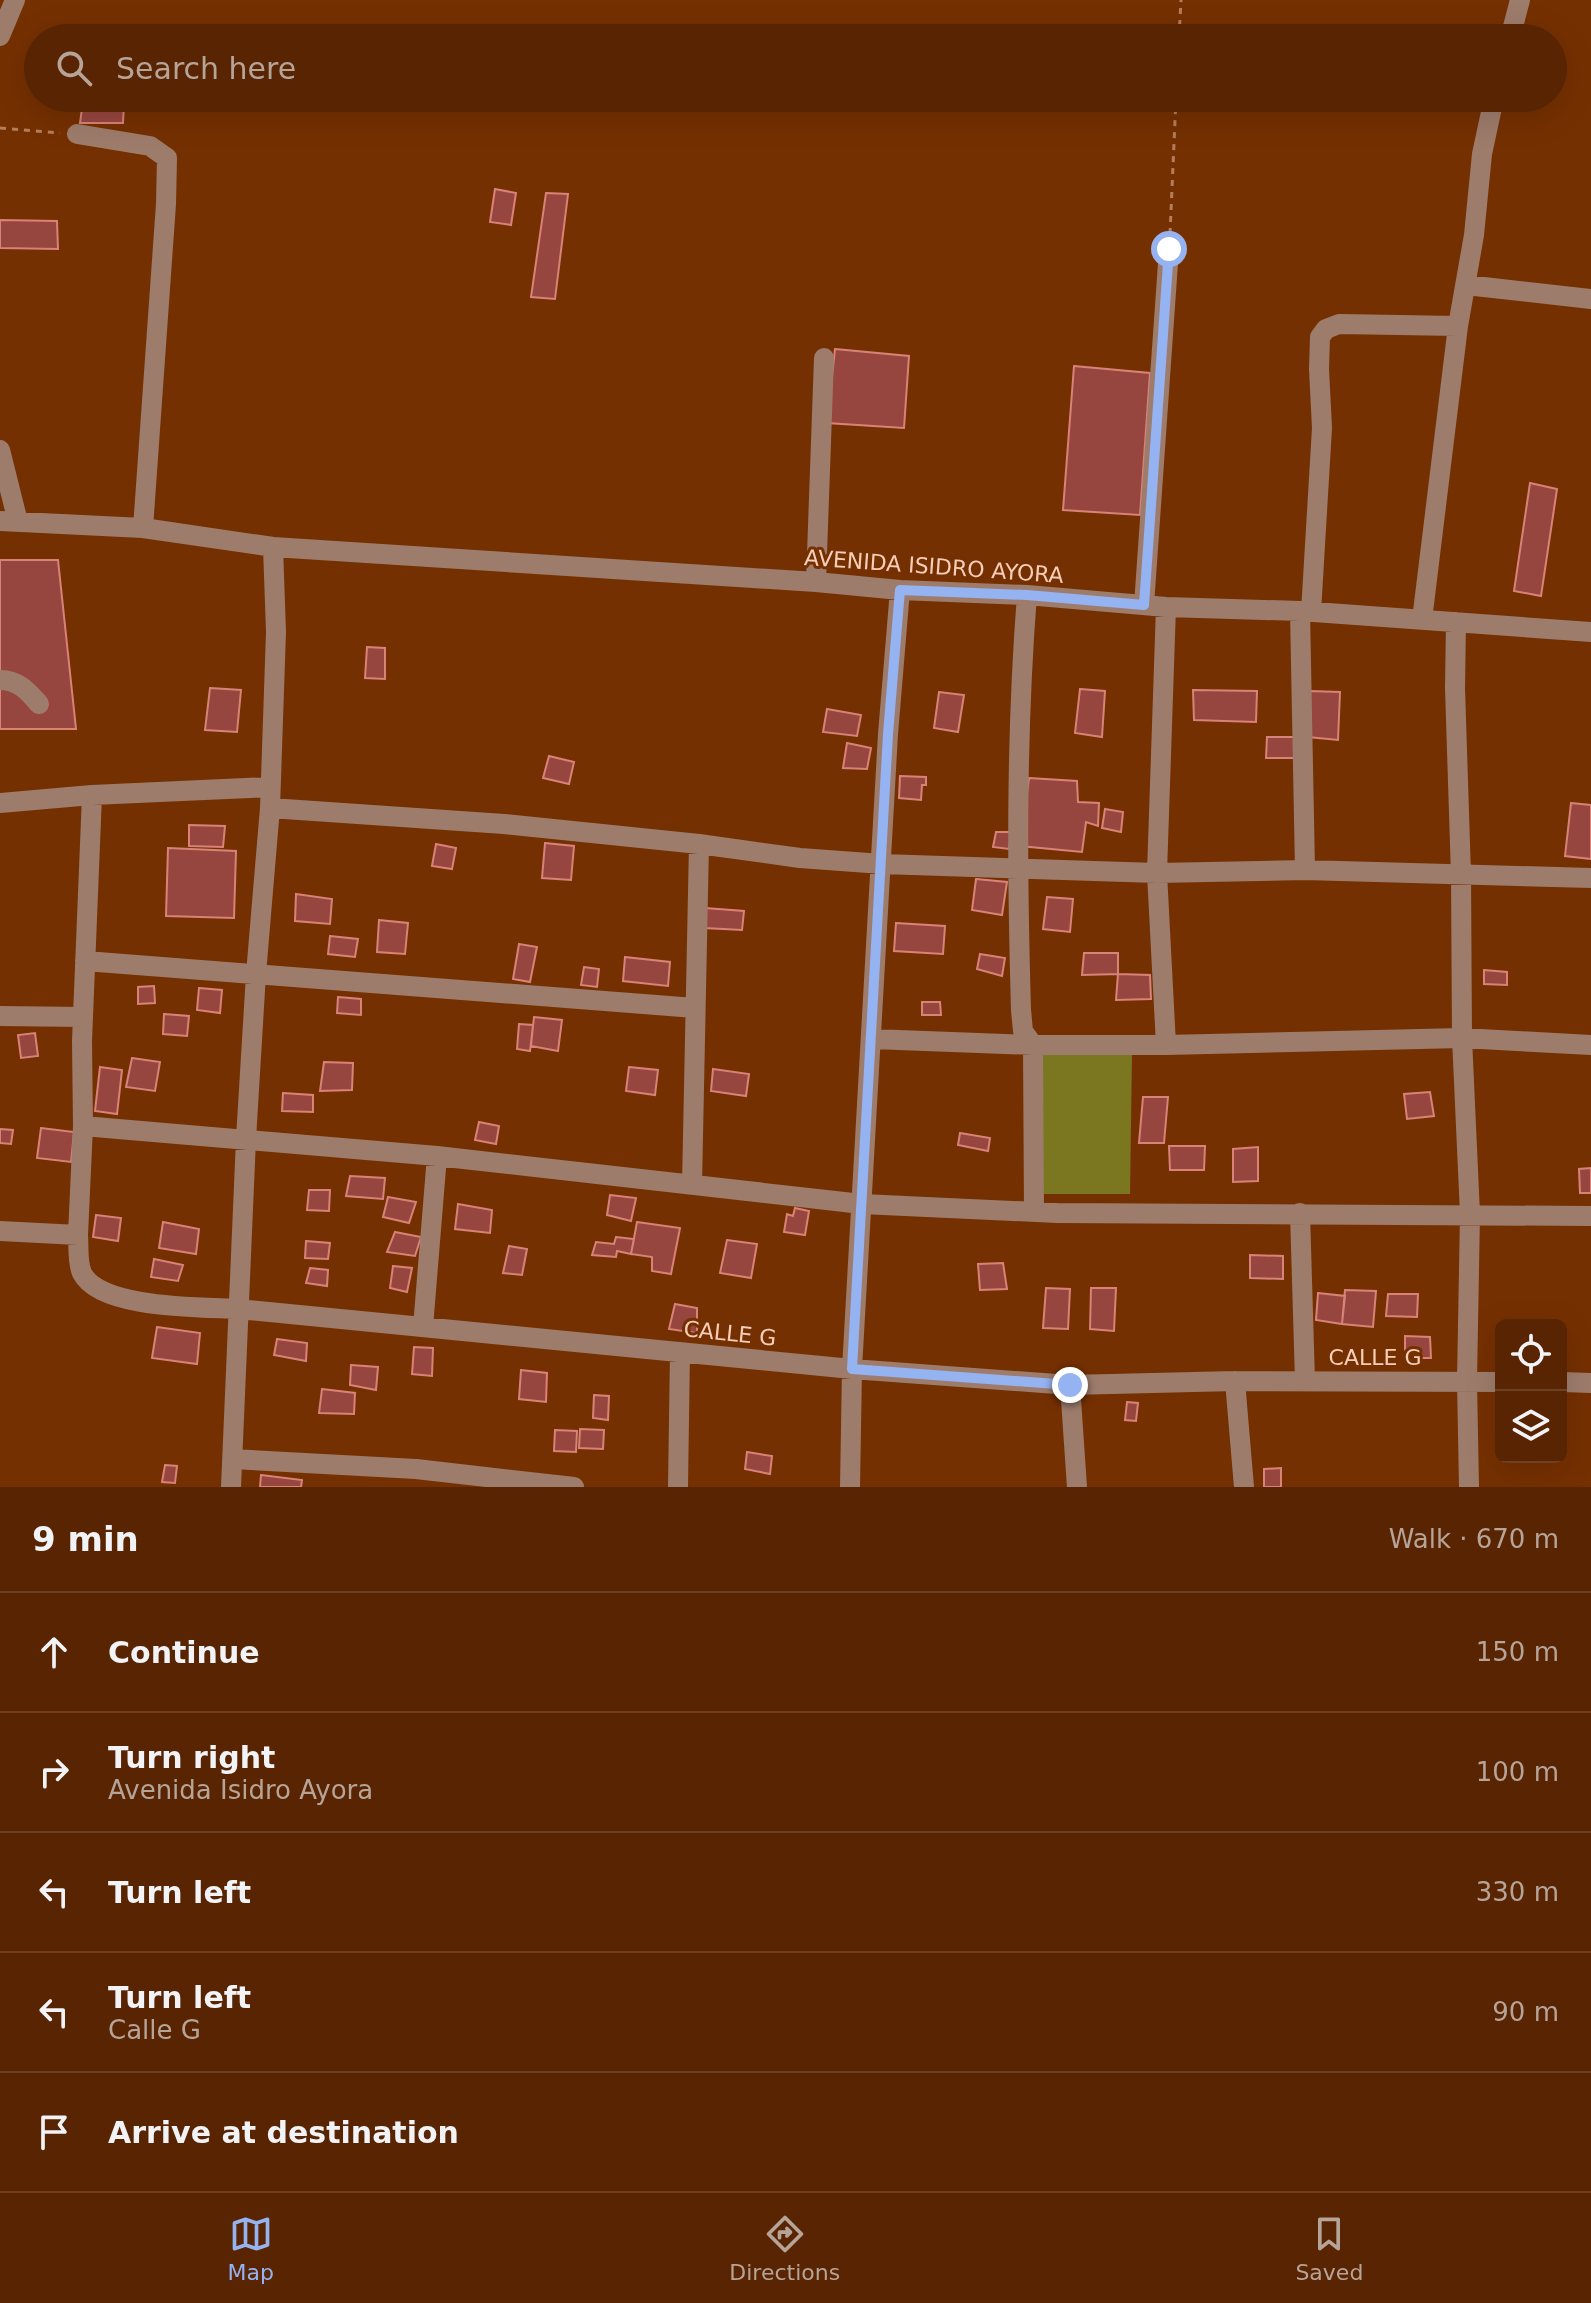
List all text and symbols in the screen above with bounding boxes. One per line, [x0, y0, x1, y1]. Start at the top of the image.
search box [24, 24, 1567, 112]
icon: search [52, 46, 96, 90]
text: Search here [116, 51, 296, 86]
route start [1151, 231, 1187, 267]
street label: AVENIDA ISIDRO AYORA [803, 545, 1064, 588]
street label: CALLE G [682, 1316, 777, 1351]
map controls [1495, 1319, 1567, 1463]
button: locate [1495, 1319, 1567, 1391]
street label: CALLE G [1329, 1345, 1421, 1370]
route end [1052, 1367, 1088, 1403]
button: layers [1495, 1391, 1567, 1463]
text: 9 min [32, 1519, 139, 1559]
text: Walk · 670 m [1389, 1524, 1559, 1554]
icon: ahead [32, 1630, 76, 1674]
text: Continue [108, 1635, 260, 1670]
text: 150 m [1476, 1637, 1559, 1667]
text: Turn right [108, 1740, 275, 1775]
icon: right [32, 1750, 76, 1794]
text: 100 m [1476, 1757, 1559, 1787]
text: Avenida Isidro Ayora [108, 1775, 373, 1805]
icon: left [32, 1870, 76, 1914]
text: Turn left [108, 1875, 251, 1910]
text: 330 m [1476, 1877, 1559, 1907]
text: Turn left [108, 1980, 251, 2015]
icon: left [32, 1990, 76, 2034]
text: 90 m [1492, 1997, 1559, 2027]
text: Calle G [108, 2015, 201, 2045]
icon: arrive [32, 2110, 76, 2154]
text: Arrive at destination [108, 2115, 459, 2150]
tab: Map [228, 2212, 274, 2285]
tab: Directions [729, 2212, 840, 2285]
tab: Saved [1295, 2212, 1363, 2285]

